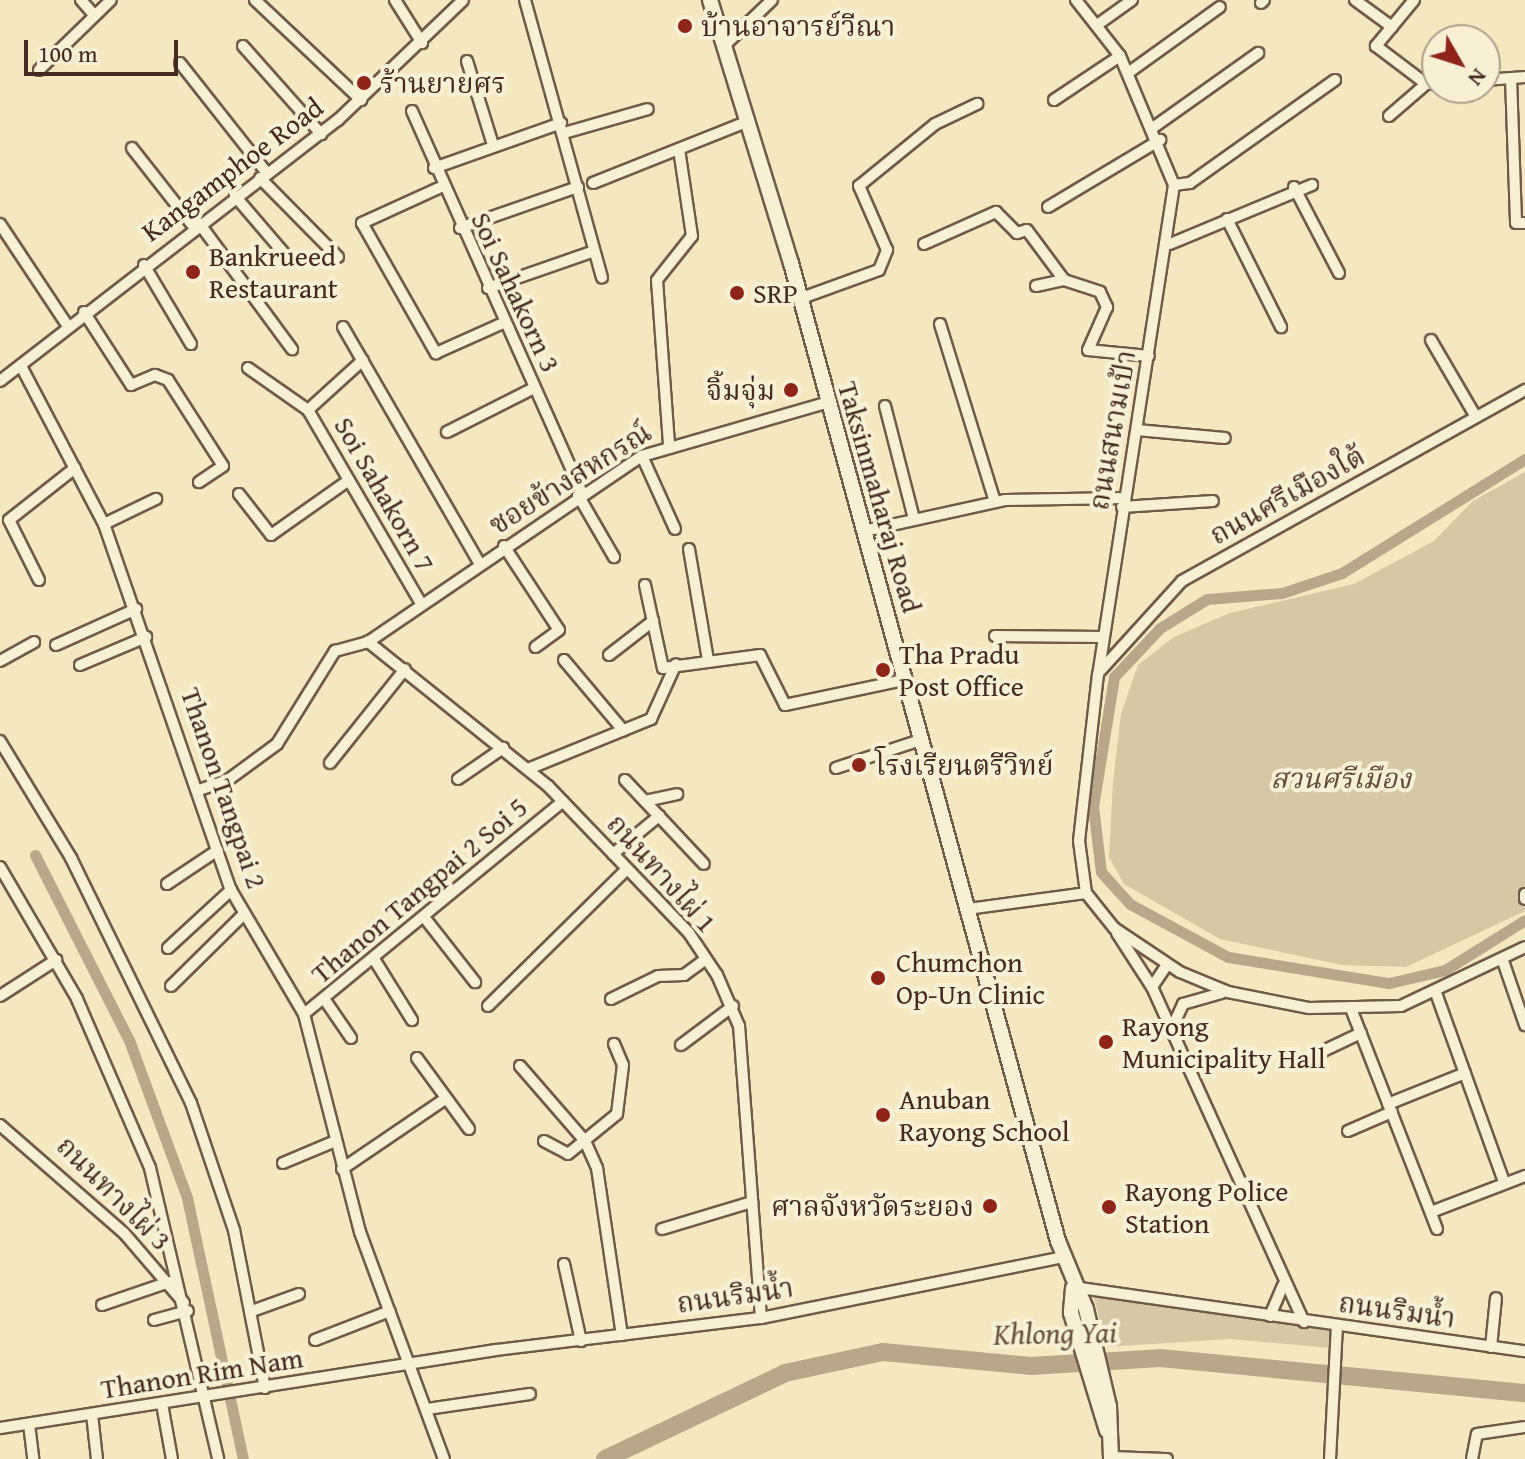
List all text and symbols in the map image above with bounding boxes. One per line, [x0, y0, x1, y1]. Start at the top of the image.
place label: บ้านอาจารย์วีณา [701, 9, 895, 43]
marker: บ้านอาจารย์วีณา [676, 17, 694, 35]
scale bar [28, 24, 182, 74]
north arrow [1421, 24, 1501, 104]
text: 100 m [38, 36, 98, 71]
text: N [1461, 62, 1495, 94]
place label: ร้านยายศร [380, 66, 505, 100]
marker: ร้านยายศร [355, 74, 373, 92]
street label: Kangamphoe Road [135, 90, 329, 248]
street label: Soi Sahakorn 3 [464, 207, 568, 377]
place label: Bankrueed Restaurant [209, 239, 338, 305]
marker: Bankrueed Restaurant [184, 263, 202, 281]
place label: SRP [753, 276, 798, 310]
marker: SRP [728, 284, 746, 302]
street label: ถนนสนามเป้า [1081, 347, 1143, 513]
place label: จิ้มจุ่ม [706, 373, 775, 407]
street label: Taksinmaharaj Road [831, 378, 929, 616]
marker: จิ้มจุ่ม [782, 381, 800, 399]
street label: Soi Sahakorn 7 [327, 411, 443, 577]
street label: ซอยข้างสหกรณ์ [483, 415, 657, 541]
street label: ถนนศรีเมืองใต้ [1204, 439, 1370, 551]
place label: Tha Pradu Post Office [899, 637, 1024, 703]
marker: Tha Pradu Post Office [874, 661, 892, 679]
street label: Thanon Tangpai 2 [174, 683, 274, 893]
place label: โรงเรียนตรีวิทย์ [875, 748, 1053, 782]
marker: โรงเรียนตรีวิทย์ [850, 756, 868, 774]
park label: สวนศรีเมือง [1271, 761, 1411, 795]
street label: Thanon Tangpai 2 Soi 5 [304, 790, 534, 990]
street label: ถนนทางไผ่ 1 [600, 807, 724, 939]
place label: Chumchon Op-Un Clinic [896, 945, 1045, 1011]
marker: Chumchon Op-Un Clinic [867, 967, 889, 989]
place label: Rayong Municipality Hall [1122, 1009, 1326, 1075]
marker: Rayong Municipality Hall [1097, 1033, 1115, 1051]
place label: Anuban Rayong School [899, 1082, 1070, 1148]
marker: Anuban Rayong School [874, 1106, 892, 1124]
street label: ถนนทางไผ่ 3 [50, 1129, 178, 1257]
place label: Rayong Police Station [1125, 1174, 1288, 1240]
place label: ศาลจังหวัดระยอง [771, 1189, 974, 1223]
marker: ศาลจังหวัดระยอง [981, 1197, 999, 1215]
marker: Rayong Police Station [1100, 1198, 1118, 1216]
street label: ถนนริมน้ำ [675, 1270, 795, 1320]
street label: ถนนริมน้ำ [1337, 1285, 1457, 1335]
water label: Khlong Yai [993, 1314, 1117, 1352]
street label: Thanon Rim Nam [99, 1340, 305, 1406]

